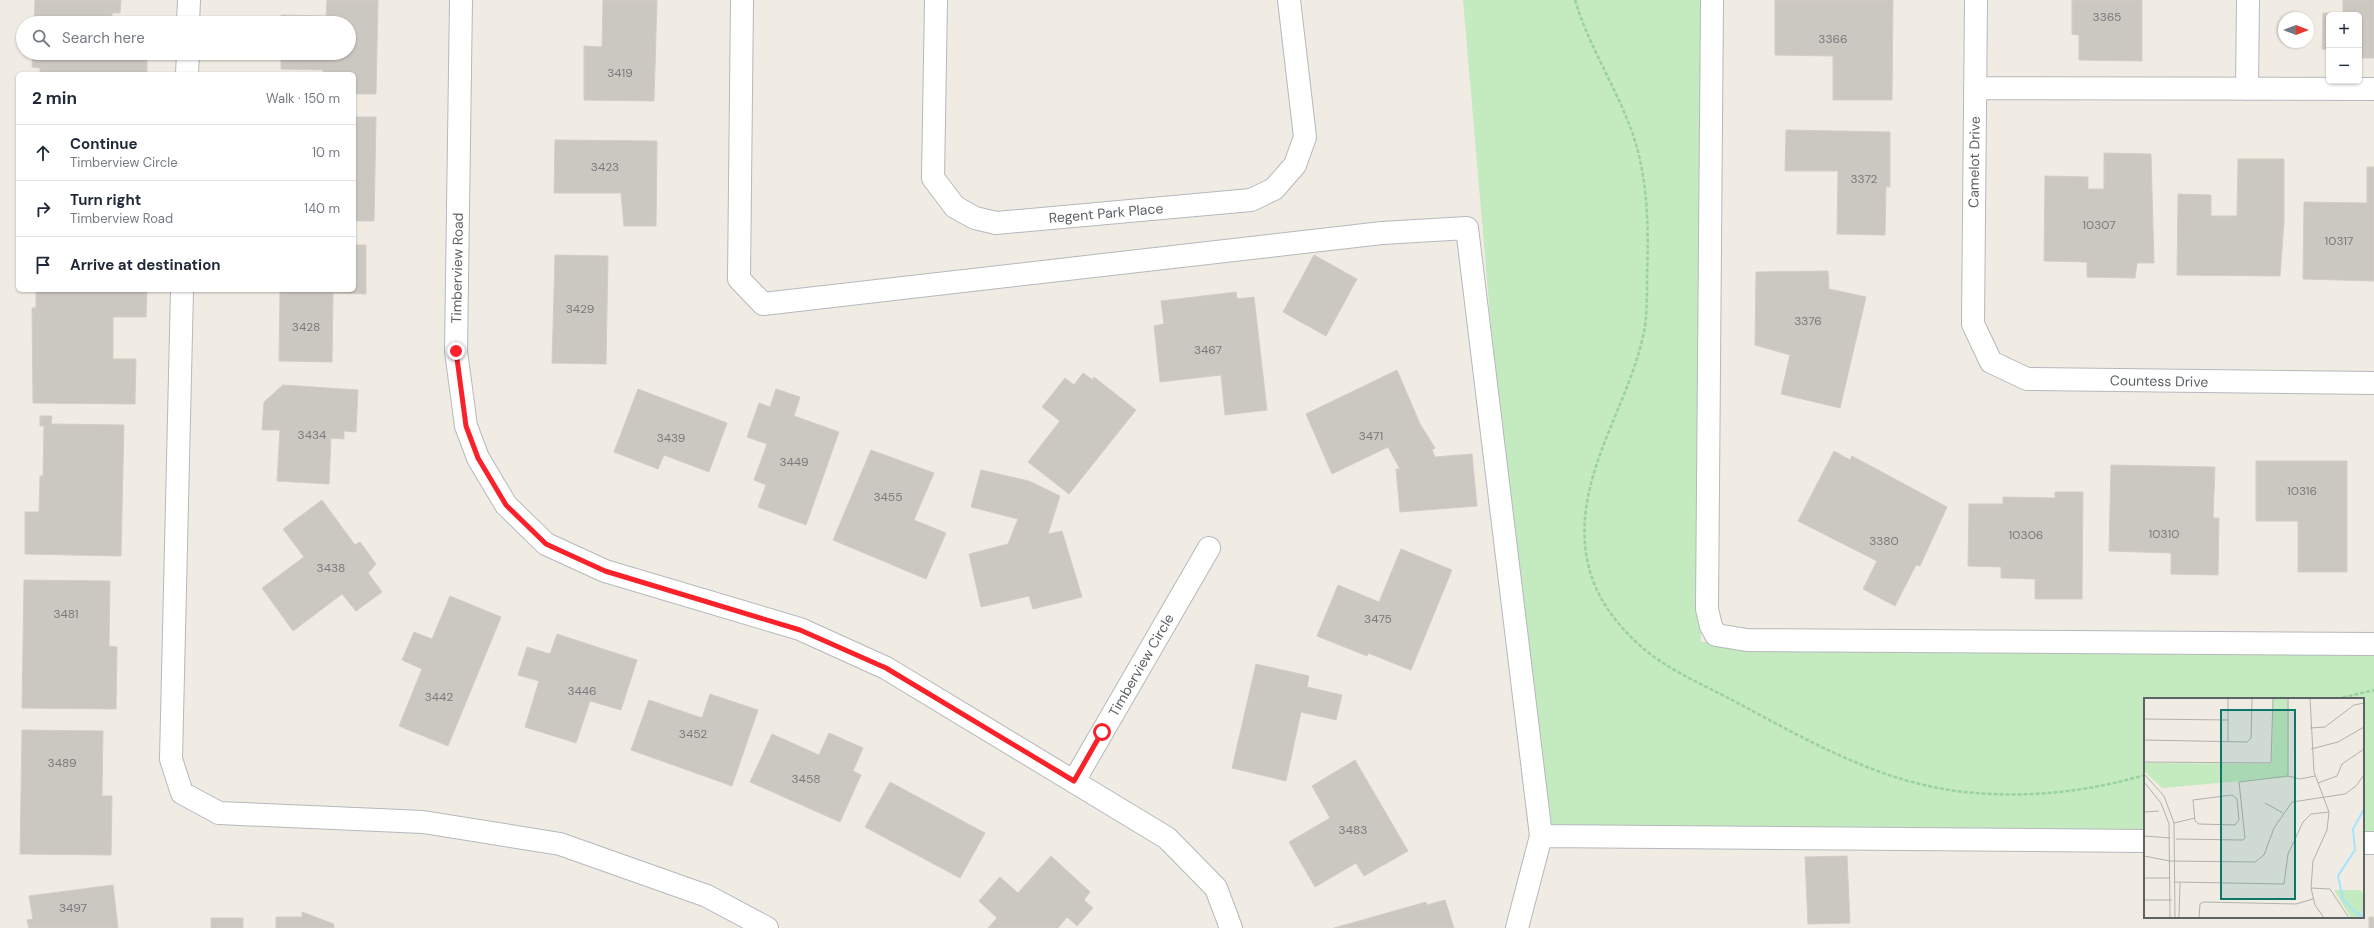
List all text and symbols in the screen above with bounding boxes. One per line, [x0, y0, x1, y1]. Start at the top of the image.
house number: 3365 [2093, 9, 2121, 25]
north arrow [2278, 12, 2314, 48]
map controls [2326, 12, 2362, 84]
button: + [2326, 12, 2362, 48]
search box [16, 16, 356, 60]
icon: search [30, 27, 52, 49]
text: Search here [62, 28, 145, 48]
house number: 3366 [1818, 31, 1848, 47]
button: − [2326, 48, 2362, 84]
house number: 3419 [607, 65, 633, 81]
text: 2 min [32, 87, 77, 109]
text: Walk · 150 m [266, 90, 340, 107]
street label: Camelot Drive [1964, 116, 1984, 208]
text: Continue [70, 134, 138, 154]
icon: ahead [32, 142, 54, 164]
text: 10 m [312, 144, 340, 161]
text: Timberview Circle [70, 154, 178, 171]
house number: 3423 [591, 159, 619, 175]
house number: 3372 [1851, 171, 1878, 187]
text: Turn right [70, 190, 141, 210]
icon: right [32, 198, 54, 220]
street label: Regent Park Place [1048, 199, 1164, 227]
text: 140 m [304, 200, 340, 217]
text: Timberview Road [70, 210, 173, 227]
street label: Timberview Road [447, 212, 467, 324]
house number: 10307 [2082, 217, 2116, 233]
house number: 10317 [2325, 233, 2354, 249]
icon: arrive [32, 254, 54, 276]
text: Arrive at destination [70, 255, 221, 275]
house number: 3429 [566, 301, 594, 317]
house number: 3376 [1794, 313, 1822, 329]
house number: 3428 [292, 319, 320, 335]
route end [447, 342, 465, 360]
house number: 3467 [1194, 342, 1222, 358]
street label: Countess Drive [2110, 371, 2208, 391]
house number: 3434 [298, 427, 326, 443]
house number: 3471 [1359, 428, 1383, 444]
house number: 3439 [657, 430, 685, 446]
house number: 3449 [779, 454, 809, 470]
house number: 10316 [2287, 483, 2317, 499]
house number: 3455 [873, 489, 903, 505]
house number: 10310 [2149, 526, 2179, 542]
house number: 10306 [2009, 527, 2043, 543]
house number: 3380 [1869, 533, 1899, 549]
house number: 3438 [317, 560, 345, 576]
house number: 3481 [53, 606, 79, 622]
street label: Timberview Circle [1104, 610, 1178, 720]
house number: 3475 [1364, 611, 1392, 627]
house number: 3446 [567, 683, 597, 699]
house number: 3442 [425, 689, 453, 705]
inset map [2144, 698, 2364, 918]
route start [1093, 723, 1111, 741]
house number: 3452 [679, 726, 707, 742]
house number: 3489 [48, 755, 76, 771]
house number: 3458 [792, 771, 821, 787]
house number: 3483 [1339, 822, 1367, 838]
house number: 3497 [59, 900, 87, 916]

